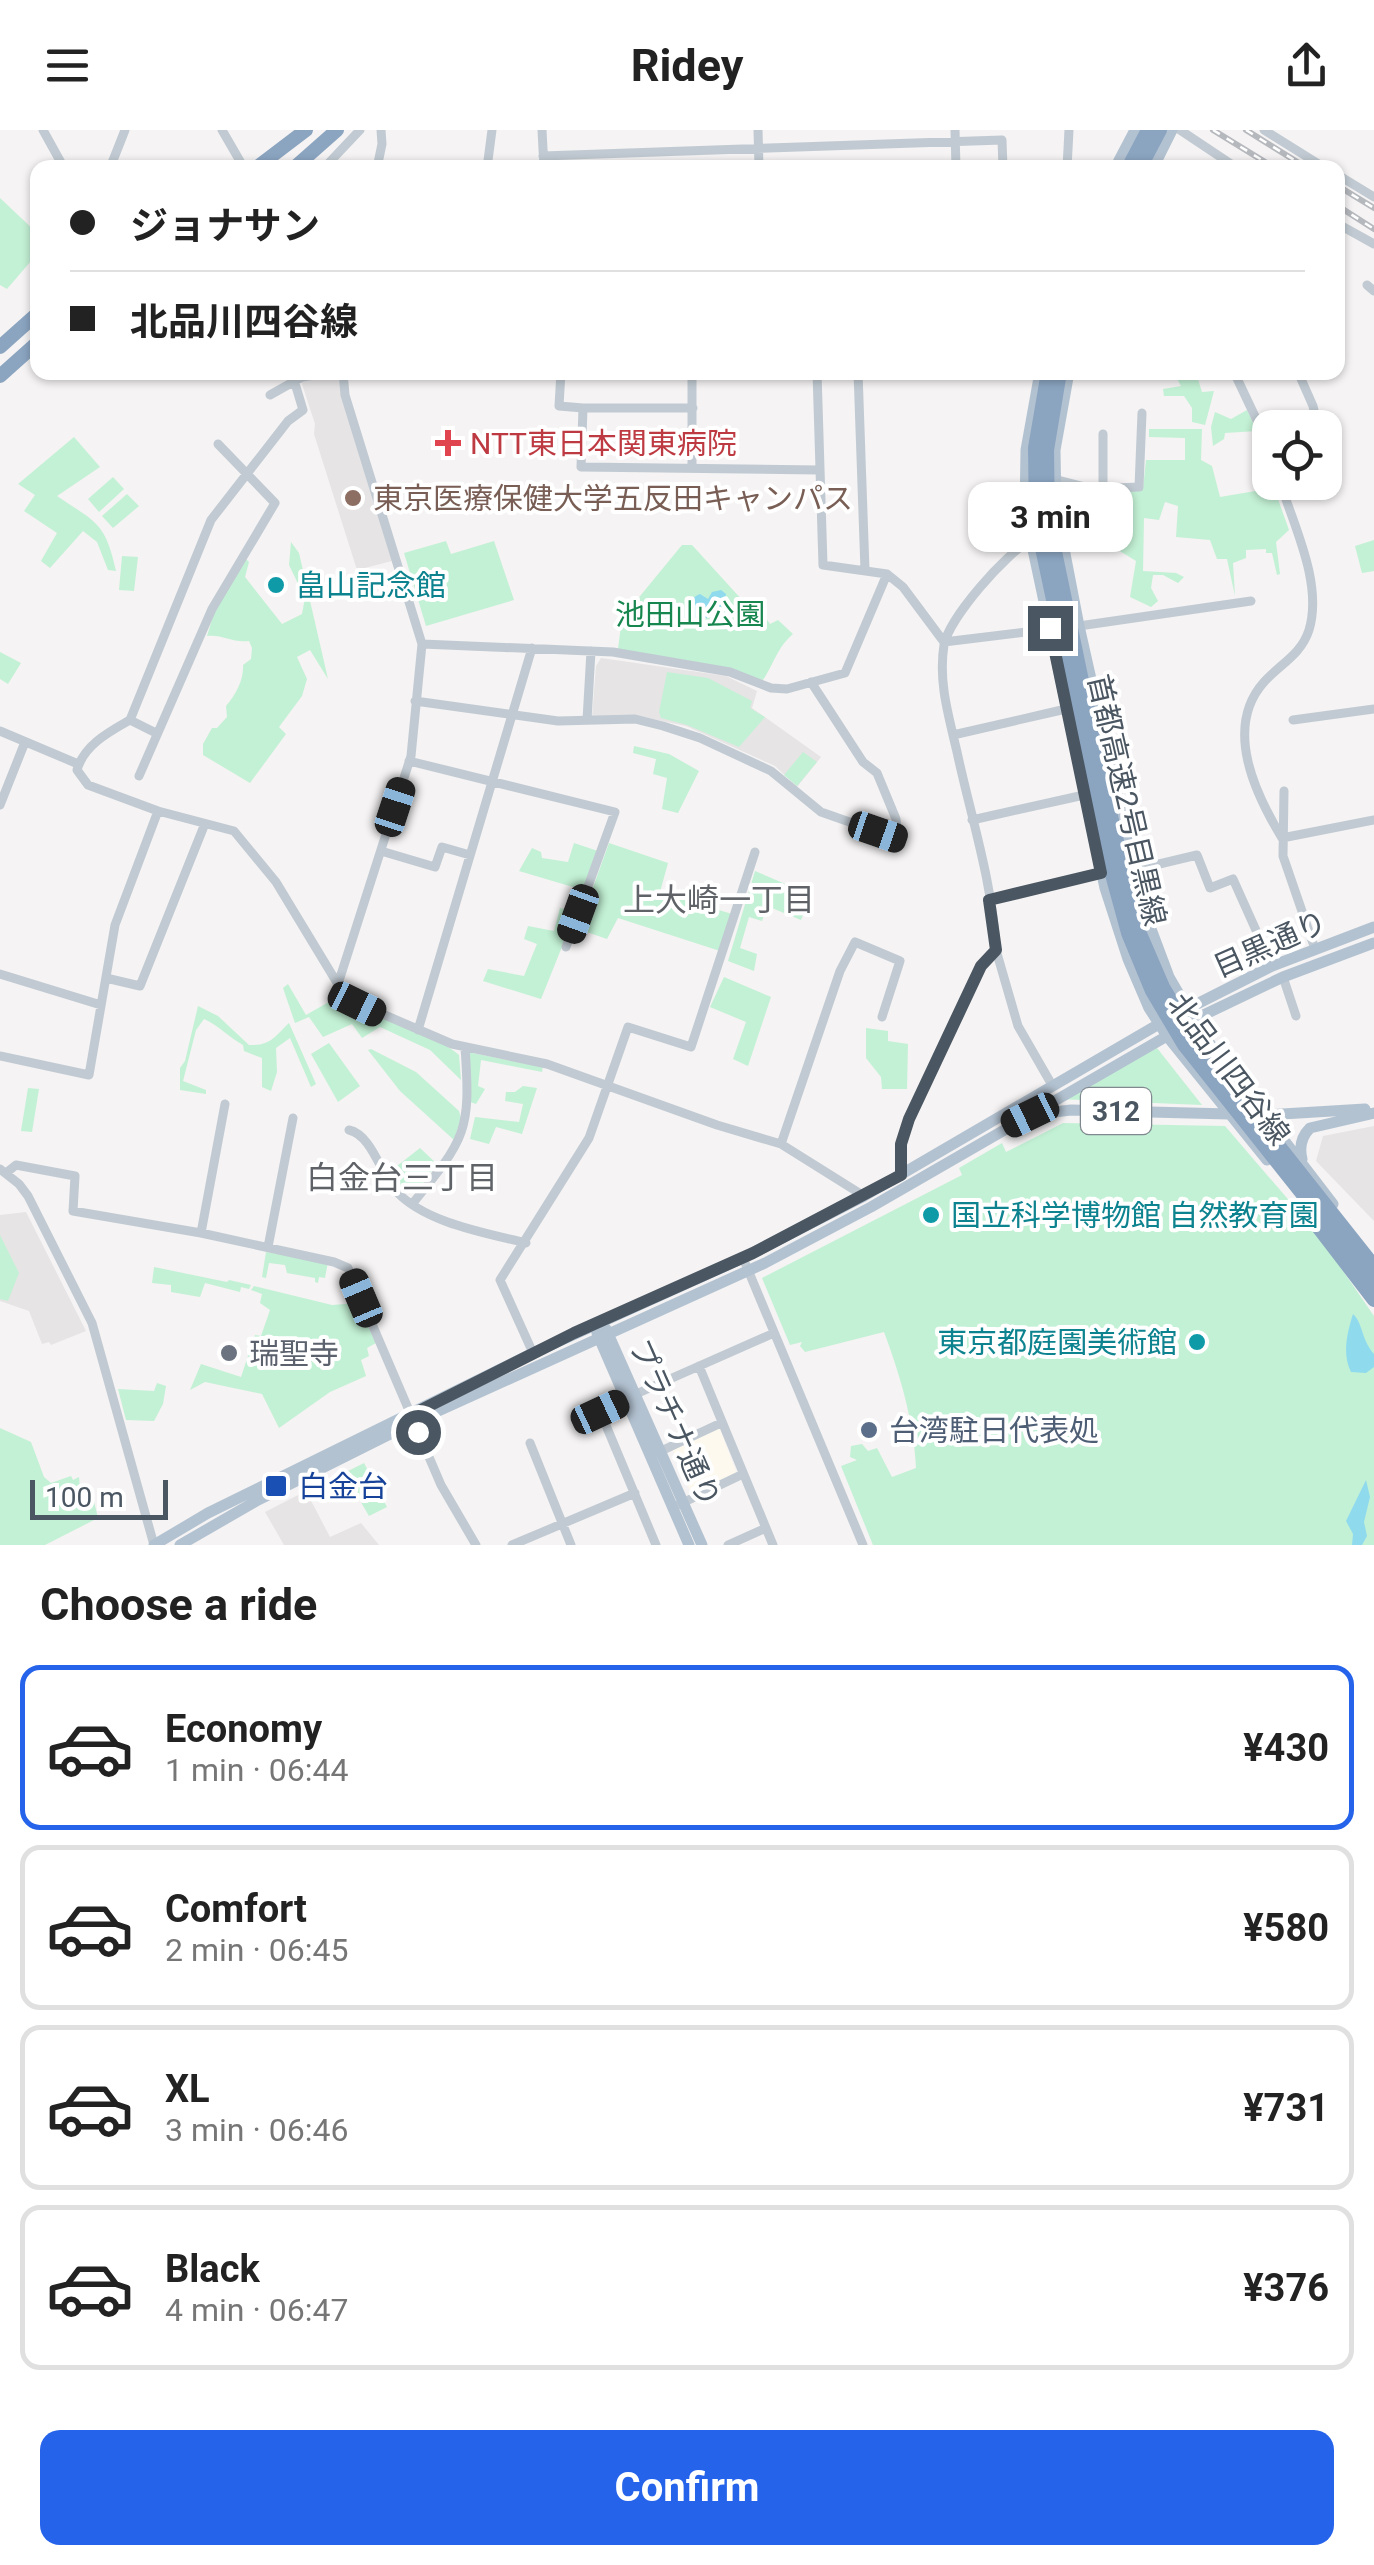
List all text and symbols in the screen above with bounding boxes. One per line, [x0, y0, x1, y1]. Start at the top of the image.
icon: menu [40, 38, 95, 93]
icon: share [1279, 38, 1334, 93]
text: Ridey [631, 39, 743, 92]
text: ジョナサン [130, 204, 320, 248]
text: 北品川四谷線 [130, 300, 358, 344]
map controls [1252, 410, 1342, 500]
button: locate [1252, 410, 1342, 500]
place label: NTT東日本関東病院 [470, 426, 737, 461]
marker: NTT東日本関東病院 [435, 430, 461, 456]
place label: 東京医療保健大学五反田キャンパス [373, 481, 853, 516]
callout: 3 min [968, 483, 1132, 553]
marker: 東京医療保健大学五反田キャンパス [342, 487, 364, 509]
text: 3 min [1010, 498, 1091, 536]
place label: 畠山記念館 [296, 568, 446, 603]
marker: 畠山記念館 [265, 574, 287, 596]
park label: 池田山公園 [615, 597, 765, 632]
route end [1028, 606, 1073, 651]
street label: 首都高速2号目黒線 [1081, 671, 1173, 929]
car [371, 774, 419, 840]
car [845, 808, 911, 856]
car [554, 881, 602, 947]
district label: 上大崎一丁目 [623, 881, 815, 919]
street label: 目黒通り [1208, 904, 1332, 984]
car [323, 977, 391, 1031]
street label: 北品川四谷線 [1161, 987, 1297, 1151]
car [996, 1088, 1064, 1142]
road number: 312 [1081, 1088, 1151, 1134]
district label: 白金台三丁目 [306, 1159, 498, 1197]
place label: 国立科学博物館 自然教育園 [951, 1198, 1318, 1233]
marker: 国立科学博物館 自然教育園 [920, 1204, 942, 1226]
car [335, 1265, 387, 1331]
place label: 東京都庭園美術館 [937, 1325, 1177, 1360]
marker: 東京都庭園美術館 [1186, 1331, 1208, 1353]
street label: プラチナ通り [622, 1334, 728, 1512]
place label: 瑞聖寺 [249, 1336, 339, 1371]
marker: 瑞聖寺 [218, 1342, 240, 1364]
car [566, 1386, 634, 1438]
route start [396, 1410, 441, 1455]
place label: 台湾駐日代表処 [889, 1413, 1099, 1448]
marker: 台湾駐日代表処 [858, 1419, 880, 1441]
place label: 白金台 [298, 1469, 388, 1504]
marker: 白金台 [263, 1473, 289, 1499]
scale bar [30, 1475, 168, 1520]
text: 100 m [45, 1481, 124, 1514]
text: Choose a ride [40, 1578, 317, 1631]
icon: car [45, 1703, 135, 1793]
text: Economy [165, 1707, 322, 1751]
text: ¥430 [1243, 1726, 1329, 1770]
text: 1 min · 06:44 [165, 1751, 348, 1789]
icon: car [45, 1883, 135, 1973]
text: Comfort [165, 1887, 307, 1931]
text: ¥580 [1243, 1906, 1329, 1950]
text: 2 min · 06:45 [165, 1931, 348, 1969]
icon: car [45, 2063, 135, 2153]
text: XL [165, 2067, 210, 2111]
text: ¥731 [1243, 2086, 1329, 2130]
text: 3 min · 06:46 [165, 2111, 348, 2149]
icon: car [45, 2243, 135, 2333]
text: Black [165, 2247, 260, 2291]
text: ¥376 [1243, 2266, 1329, 2310]
text: 4 min · 06:47 [165, 2291, 348, 2329]
button: Confirm [40, 2430, 1334, 2545]

